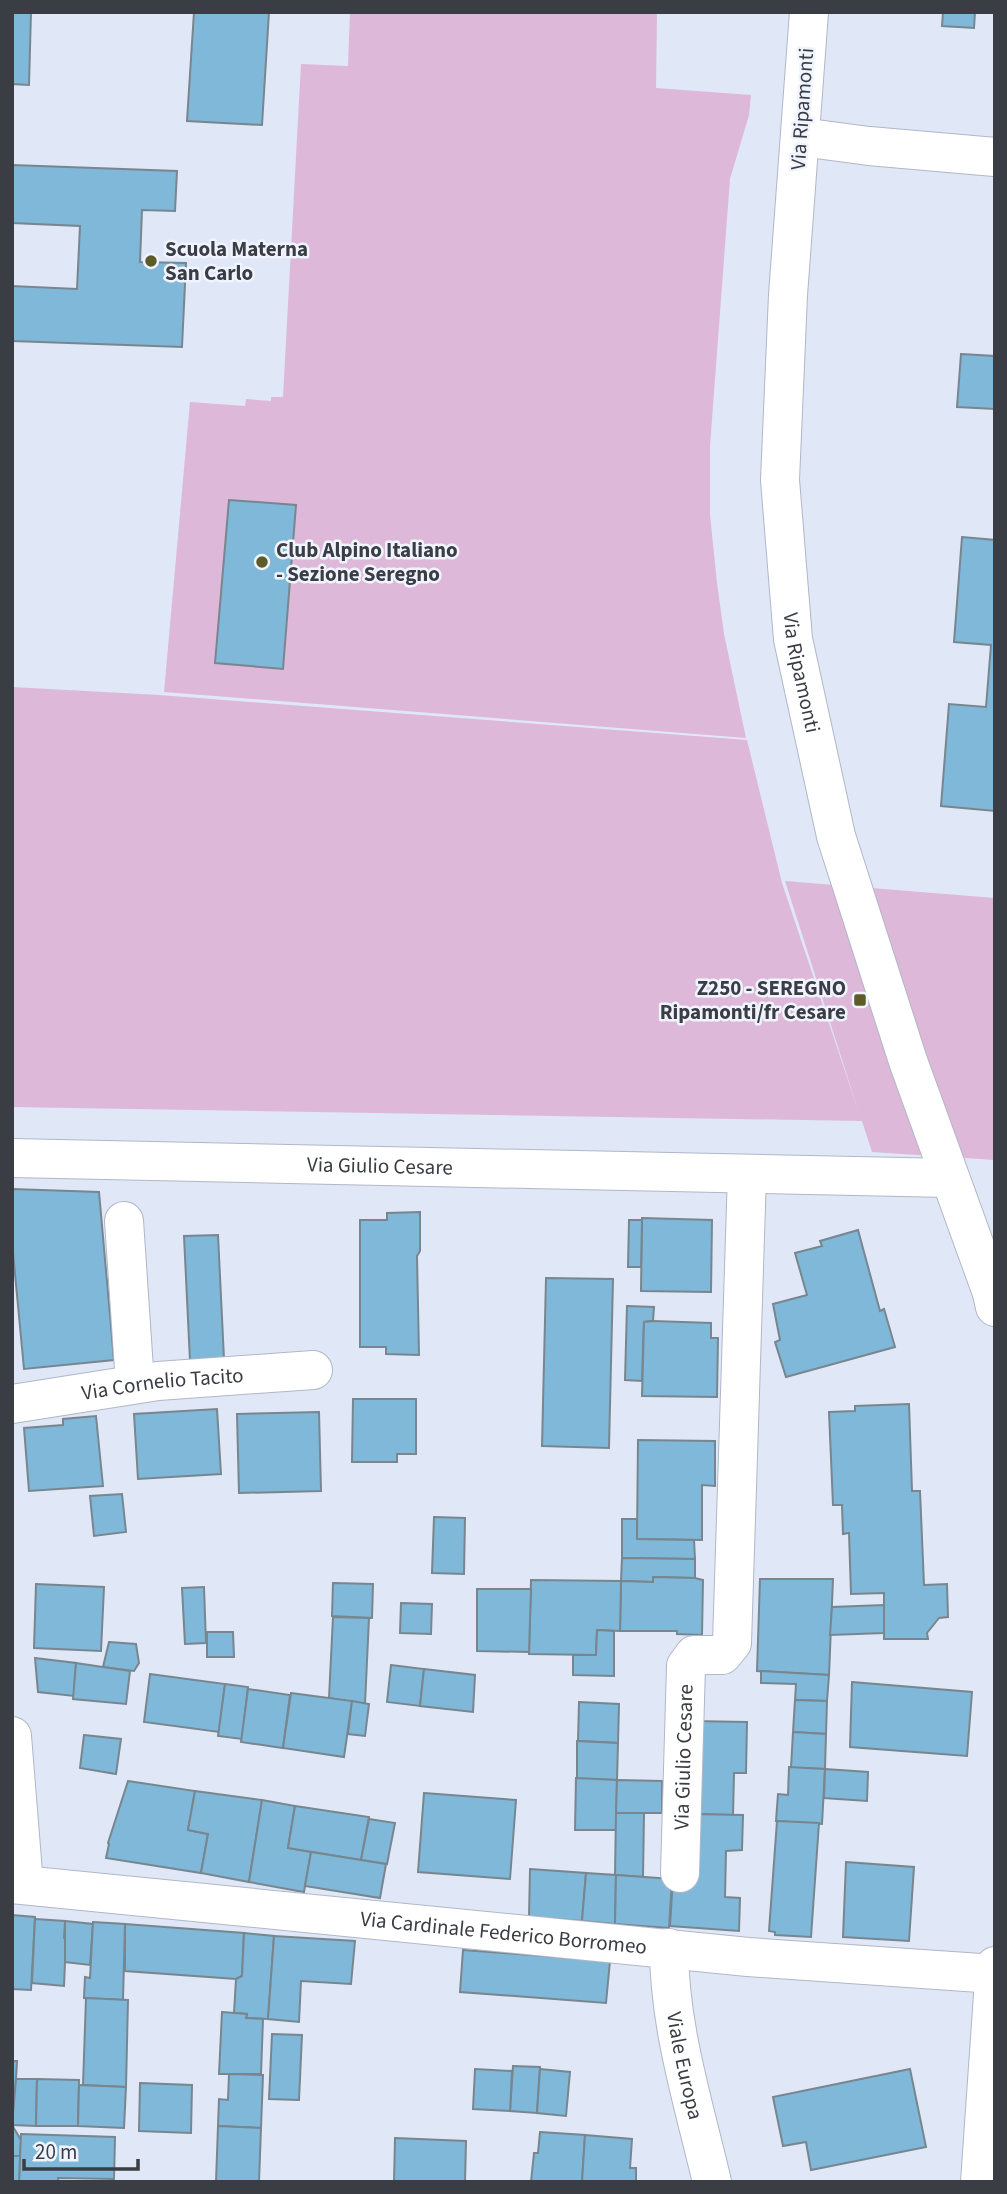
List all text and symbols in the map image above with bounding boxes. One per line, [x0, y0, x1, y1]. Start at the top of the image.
street label: Via Ripamonti [783, 47, 821, 171]
place label: Scuola Materna San Carlo [165, 234, 308, 288]
marker: Scuola Materna San Carlo [143, 253, 159, 269]
place label: Club Alpino Italiano - Sezione Seregno [276, 535, 458, 589]
marker: Club Alpino Italiano - Sezione Seregno [254, 554, 270, 570]
street label: Via Ripamonti [776, 611, 828, 736]
place label: Z250 - SEREGNO Ripamonti/fr Cesare [660, 973, 846, 1027]
marker: Z250 - SEREGNO Ripamonti/fr Cesare [852, 992, 868, 1008]
street label: Via Giulio Cesare [307, 1149, 453, 1182]
street label: Via Cornelio Tacito [79, 1360, 244, 1408]
street label: Via Giulio Cesare [666, 1684, 700, 1830]
street label: Via Cardinale Federico Borromeo [359, 1904, 648, 1962]
street label: Viale Europa [659, 2010, 711, 2123]
scale bar [24, 2128, 138, 2172]
text: 20 m [35, 2137, 77, 2167]

